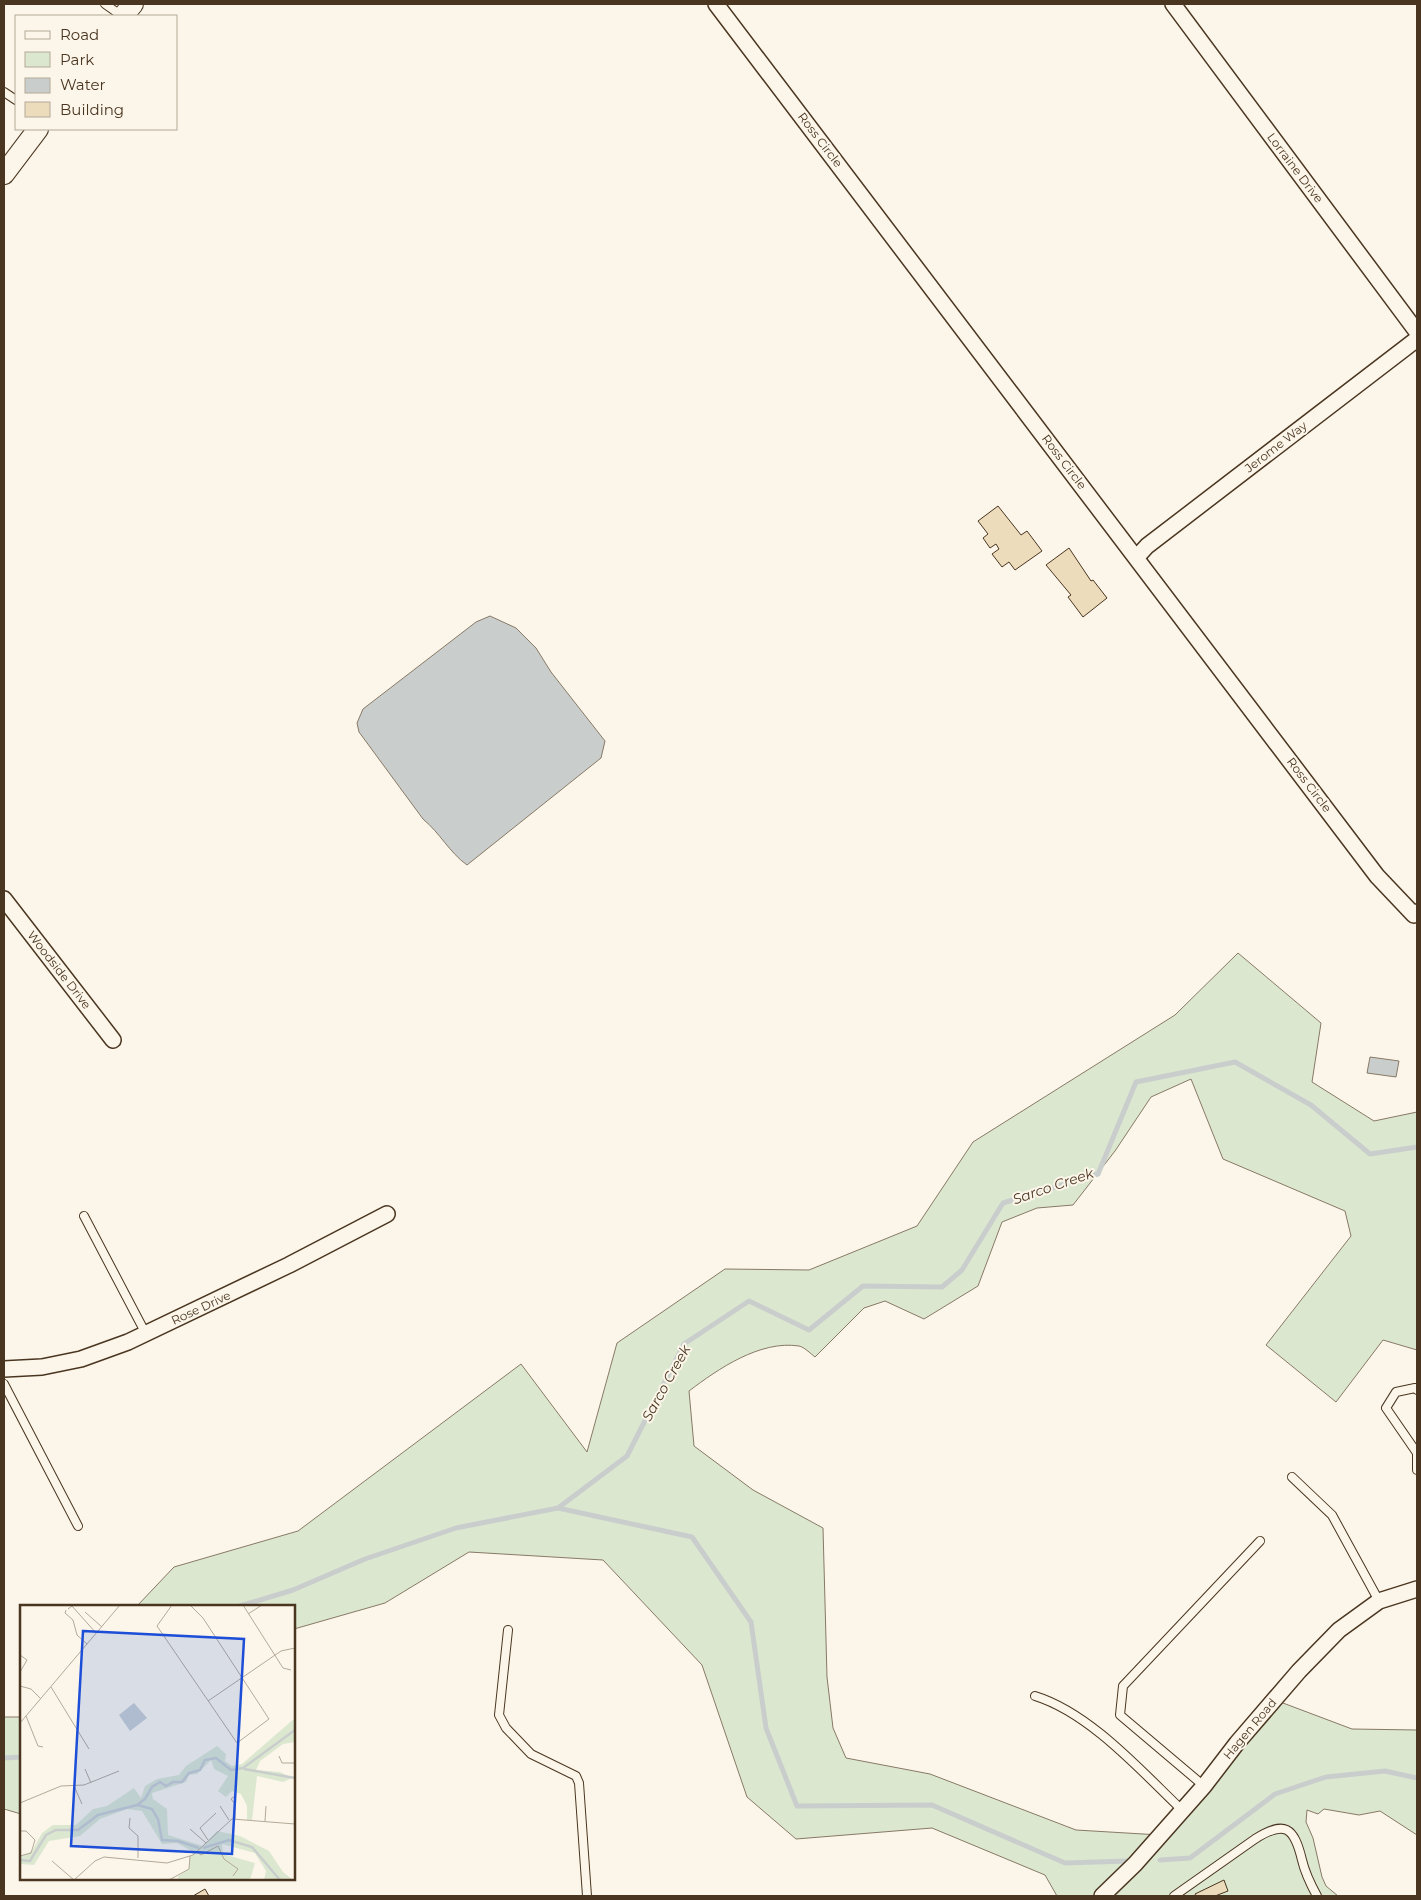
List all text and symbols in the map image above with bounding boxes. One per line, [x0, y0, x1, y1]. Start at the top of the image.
legend [15, 15, 178, 130]
text: Road [60, 25, 99, 44]
text: Park [60, 50, 94, 69]
text: Water [60, 75, 106, 94]
text: Building [60, 100, 124, 119]
street label: Ross Circle [795, 109, 846, 170]
street label: Lorraine Drive [1264, 130, 1327, 206]
street label: Jerome Way [1241, 417, 1310, 476]
street label: Ross Circle [1039, 431, 1090, 492]
street label: Ross Circle [1284, 754, 1335, 815]
street label: Woodside Drive [24, 928, 95, 1012]
water label: Sarco Creek [1010, 1164, 1097, 1208]
street label: Rose Drive [169, 1287, 233, 1328]
water label: Sarco Creek [638, 1341, 695, 1424]
inset map [20, 1605, 295, 1880]
street label: Hagen Road [1220, 1695, 1279, 1762]

